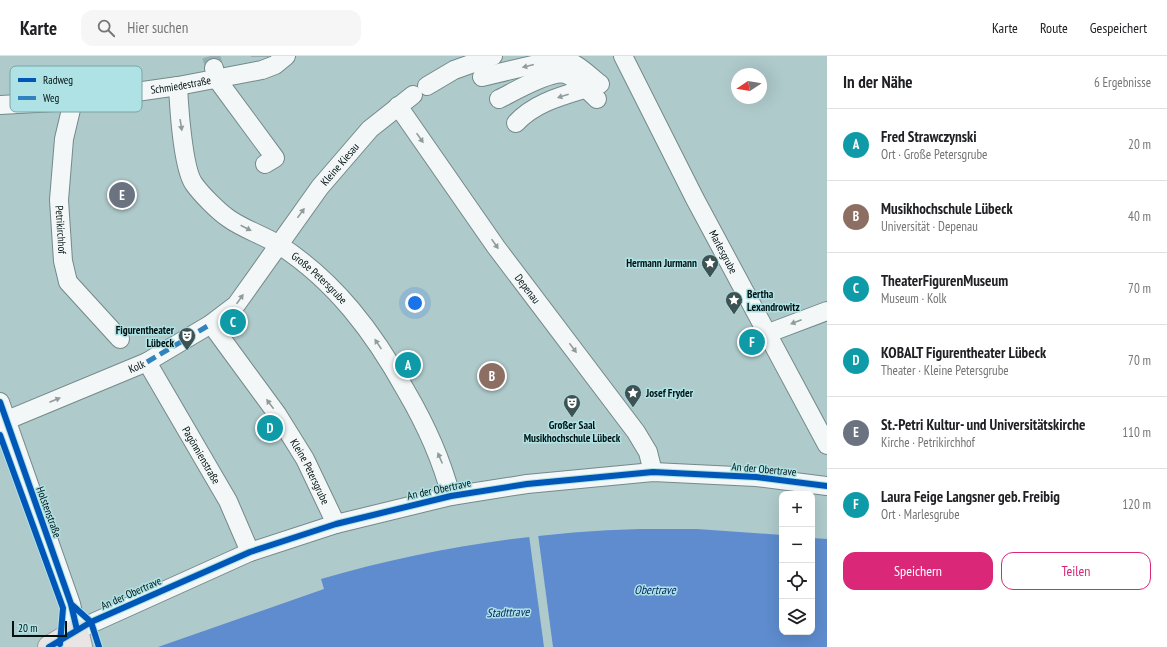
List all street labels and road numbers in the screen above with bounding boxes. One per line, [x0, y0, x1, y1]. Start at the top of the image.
street label: Schmiedestraße [150, 73, 212, 97]
street label: Kleine Kiesau [317, 140, 362, 188]
street label: Petrikirchhof [52, 205, 70, 255]
street label: Marlesgrube [706, 228, 741, 276]
street label: Große Petersgrube [289, 249, 350, 307]
street label: Depenau [512, 271, 543, 307]
street label: Kolk [126, 356, 148, 376]
street label: Pagönnienstraße [179, 424, 224, 487]
street label: Kleine Petersgrube [287, 436, 333, 507]
street label: An der Obertrave [731, 459, 797, 479]
street label: An der Obertrave [406, 475, 473, 503]
street label: Holstenstraße [33, 485, 65, 540]
street label: An der Obertrave [99, 573, 164, 613]

